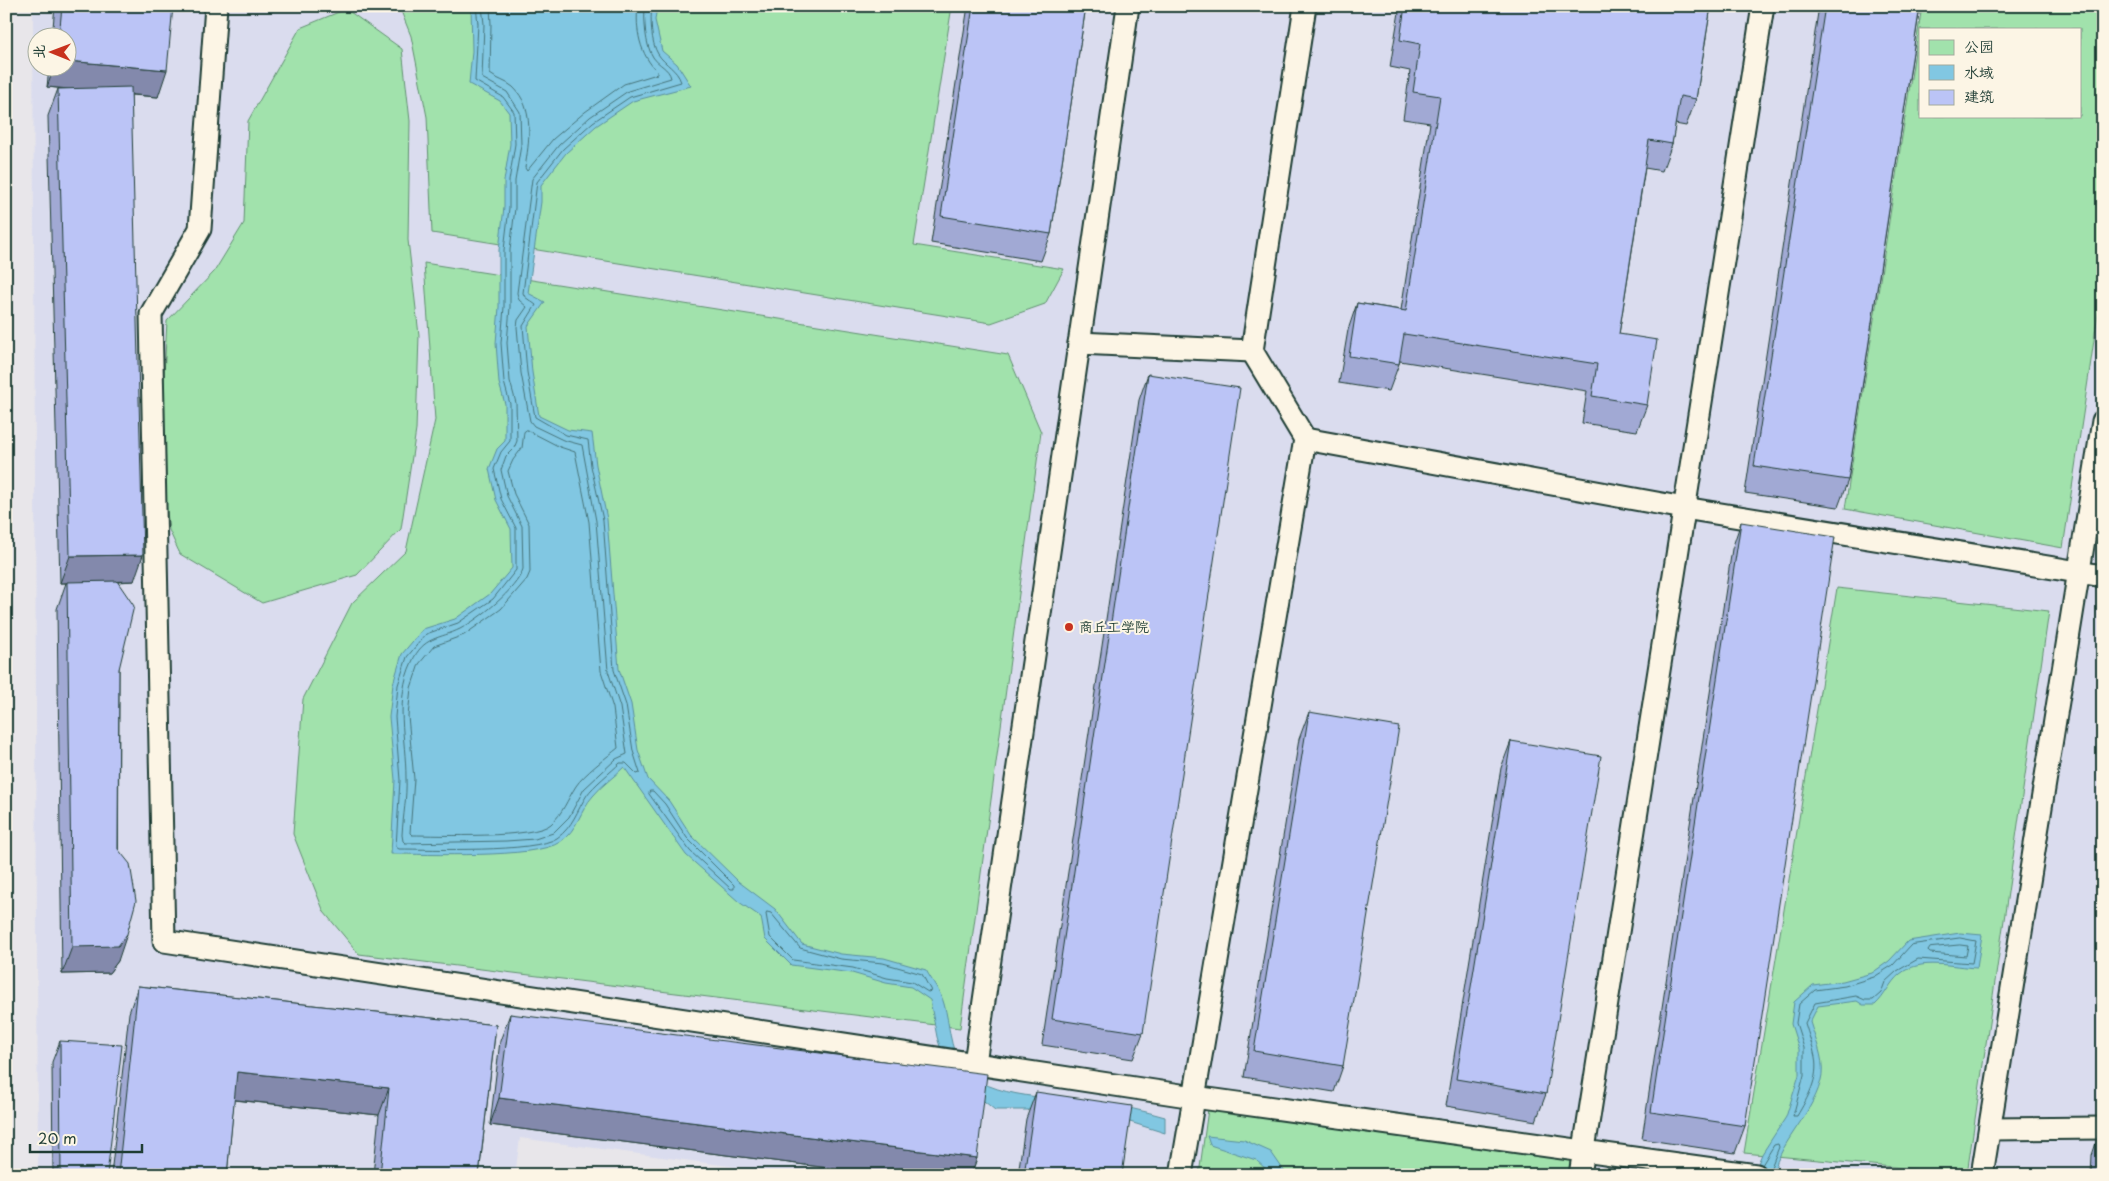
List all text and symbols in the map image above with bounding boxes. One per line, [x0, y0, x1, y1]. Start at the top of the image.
north arrow [28, 28, 78, 78]
legend [1919, 28, 2082, 118]
text: 公园 [1964, 34, 1994, 57]
text: 北 [28, 45, 49, 59]
text: 水域 [1964, 60, 1994, 83]
text: 建筑 [1964, 84, 1994, 107]
place label: 商丘工学院 [1079, 616, 1149, 637]
marker: 商丘工学院 [1063, 621, 1075, 633]
scale bar [30, 1121, 142, 1153]
text: 20 m [38, 1126, 77, 1149]

